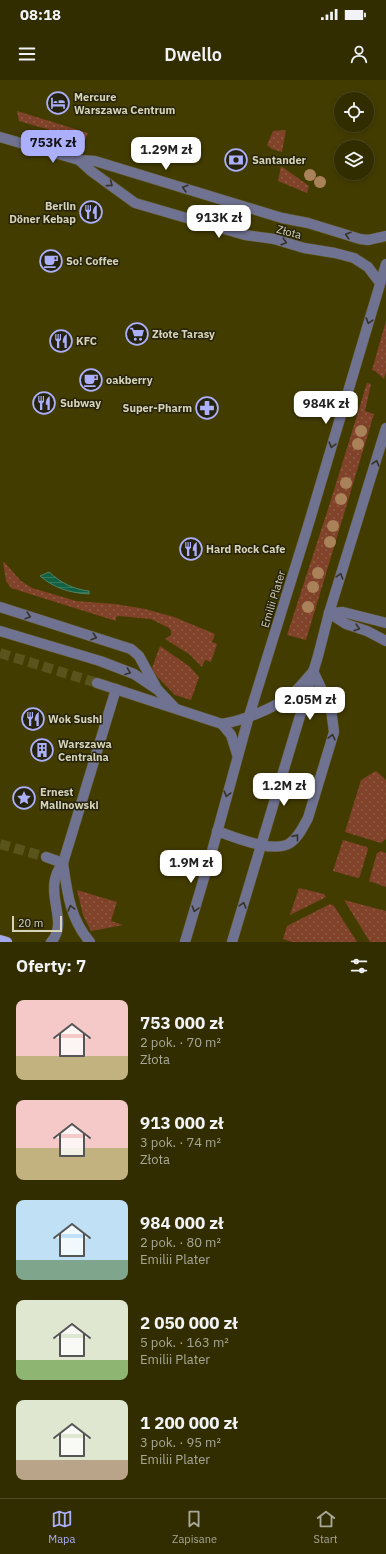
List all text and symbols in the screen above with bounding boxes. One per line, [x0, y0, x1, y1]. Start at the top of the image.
text: 08:18 [20, 5, 61, 24]
icon: menu [16, 43, 38, 65]
text: Dwello [164, 43, 222, 66]
icon: person [348, 43, 370, 65]
hotel icon: Mercure Warszawa Centrum [45, 90, 71, 116]
place label: Mercure Warszawa Centrum [74, 90, 175, 117]
map controls [334, 92, 374, 180]
button: locate [334, 92, 374, 132]
pin: 753K zł [16, 130, 90, 164]
text: 753K zł [30, 134, 76, 151]
pin: 1.29M zł [125, 137, 207, 171]
button: layers [334, 140, 374, 180]
text: 1.29M zł [140, 141, 192, 158]
bank icon: Santander [223, 147, 249, 173]
place label: Santander [252, 153, 307, 167]
one-way arrow [105, 179, 112, 186]
one-way arrow [182, 185, 189, 193]
place label: Berlin Döner Kebap [9, 199, 76, 226]
restaurant icon: Berlin Döner Kebap [78, 199, 104, 225]
pin: 913K zł [182, 205, 256, 239]
text: 913K zł [196, 209, 242, 226]
street label: Złota [275, 222, 303, 242]
one-way arrow [345, 231, 352, 240]
one-way arrow [281, 237, 288, 246]
cafe icon: So! Coffee [38, 248, 64, 274]
place label: So! Coffee [66, 254, 119, 268]
one-way arrow [365, 317, 374, 324]
supermarket icon: Złote Tarasy [124, 321, 150, 347]
place label: Złote Tarasy [152, 327, 215, 341]
restaurant icon: KFC [48, 328, 74, 354]
place label: KFC [76, 334, 97, 348]
cafe icon: oakberry [78, 367, 104, 393]
place label: oakberry [106, 373, 153, 387]
restaurant icon: Subway [31, 390, 57, 416]
pin: 984K zł [289, 391, 363, 425]
pharmacy icon: Super-Pharm [194, 395, 220, 421]
text: 984K zł [303, 395, 349, 412]
place label: Subway [60, 396, 101, 410]
place label: Super-Pharm [123, 401, 192, 415]
one-way arrow [328, 442, 337, 449]
one-way arrow [371, 460, 380, 467]
restaurant icon: Hard Rock Cafe [178, 536, 204, 562]
place label: Hard Rock Cafe [206, 542, 286, 556]
street label: Emilii Plater [258, 569, 288, 629]
one-way arrow [336, 572, 344, 579]
one-way arrow [25, 611, 32, 620]
one-way arrow [353, 623, 360, 632]
one-way arrow [90, 632, 97, 641]
one-way arrow [124, 667, 131, 675]
pin: 2.05M zł [269, 687, 351, 721]
text: 2.05M zł [284, 691, 336, 708]
restaurant icon: Wok Sushi [20, 706, 46, 732]
place label: Wok Sushi [48, 712, 102, 726]
one-way arrow [328, 733, 336, 740]
building icon: Warszawa Centralna [29, 737, 55, 763]
place label: Warszawa Centralna [58, 737, 112, 764]
pin: 1.2M zł [247, 773, 321, 807]
text: 1.2M zł [262, 777, 306, 794]
place icon: Ernest Malinowski [11, 785, 37, 811]
place label: Ernest Malinowski [40, 785, 99, 812]
one-way arrow [223, 790, 232, 797]
one-way arrow [291, 834, 298, 841]
pin: 1.9M zł [154, 850, 228, 884]
text: 1.9M zł [169, 854, 213, 871]
one-way arrow [238, 901, 247, 908]
one-way arrow [67, 905, 76, 912]
one-way arrow [191, 906, 200, 913]
scale bar [12, 914, 62, 933]
text: 20 m [18, 916, 43, 930]
text: Oferty: 7 [16, 955, 86, 977]
icon: filters [348, 955, 370, 977]
text: 753 000 zł [140, 1012, 223, 1034]
icon: home [48, 1016, 96, 1064]
text: 2 pok. · 70 m² [140, 1034, 221, 1051]
text: Złota [140, 1051, 170, 1068]
text: 913 000 zł [140, 1112, 223, 1134]
icon: home [48, 1116, 96, 1164]
text: 3 pok. · 74 m² [140, 1134, 221, 1151]
text: Złota [140, 1151, 170, 1168]
text: 984 000 zł [140, 1212, 223, 1234]
icon: home [48, 1216, 96, 1264]
text: 2 pok. · 80 m² [140, 1234, 221, 1251]
text: Emilii Plater [140, 1251, 210, 1268]
text: 2 050 000 zł [140, 1312, 238, 1334]
icon: home [48, 1316, 96, 1364]
text: 5 pok. · 163 m² [140, 1334, 229, 1351]
text: Emilii Plater [140, 1351, 210, 1368]
text: 1 200 000 zł [140, 1412, 238, 1434]
icon: home [48, 1416, 96, 1464]
text: 3 pok. · 95 m² [140, 1434, 221, 1451]
text: Emilii Plater [140, 1451, 210, 1468]
tab: Mapa [48, 1508, 75, 1546]
tab: Zapisane [172, 1508, 217, 1546]
tab: Start [314, 1508, 338, 1546]

